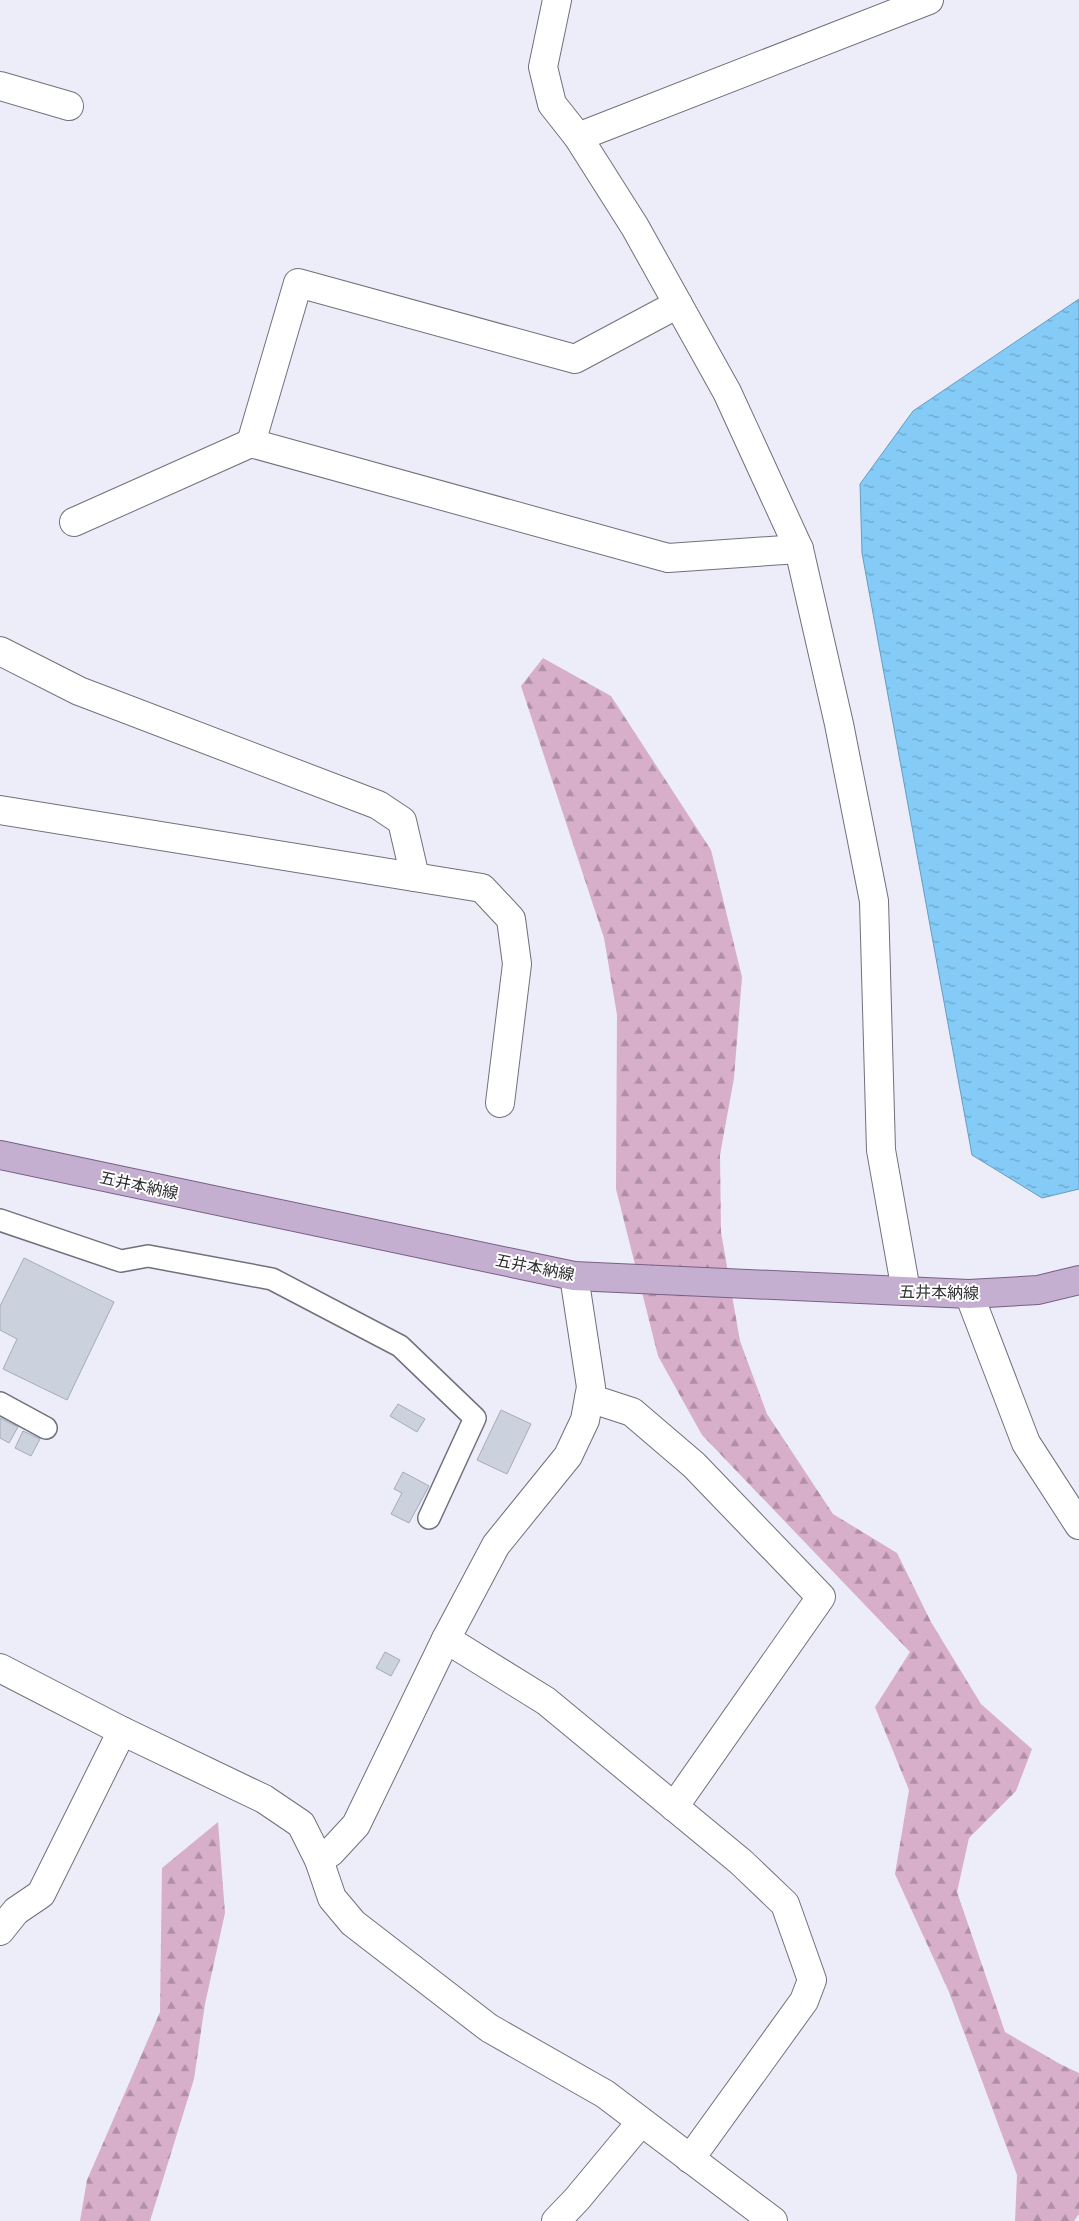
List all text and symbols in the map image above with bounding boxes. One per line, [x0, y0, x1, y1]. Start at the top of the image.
street label: 五井本納線 [98, 1166, 180, 1204]
street label: 五井本納線 [494, 1249, 576, 1285]
street label: 五井本納線 [899, 1280, 979, 1304]

